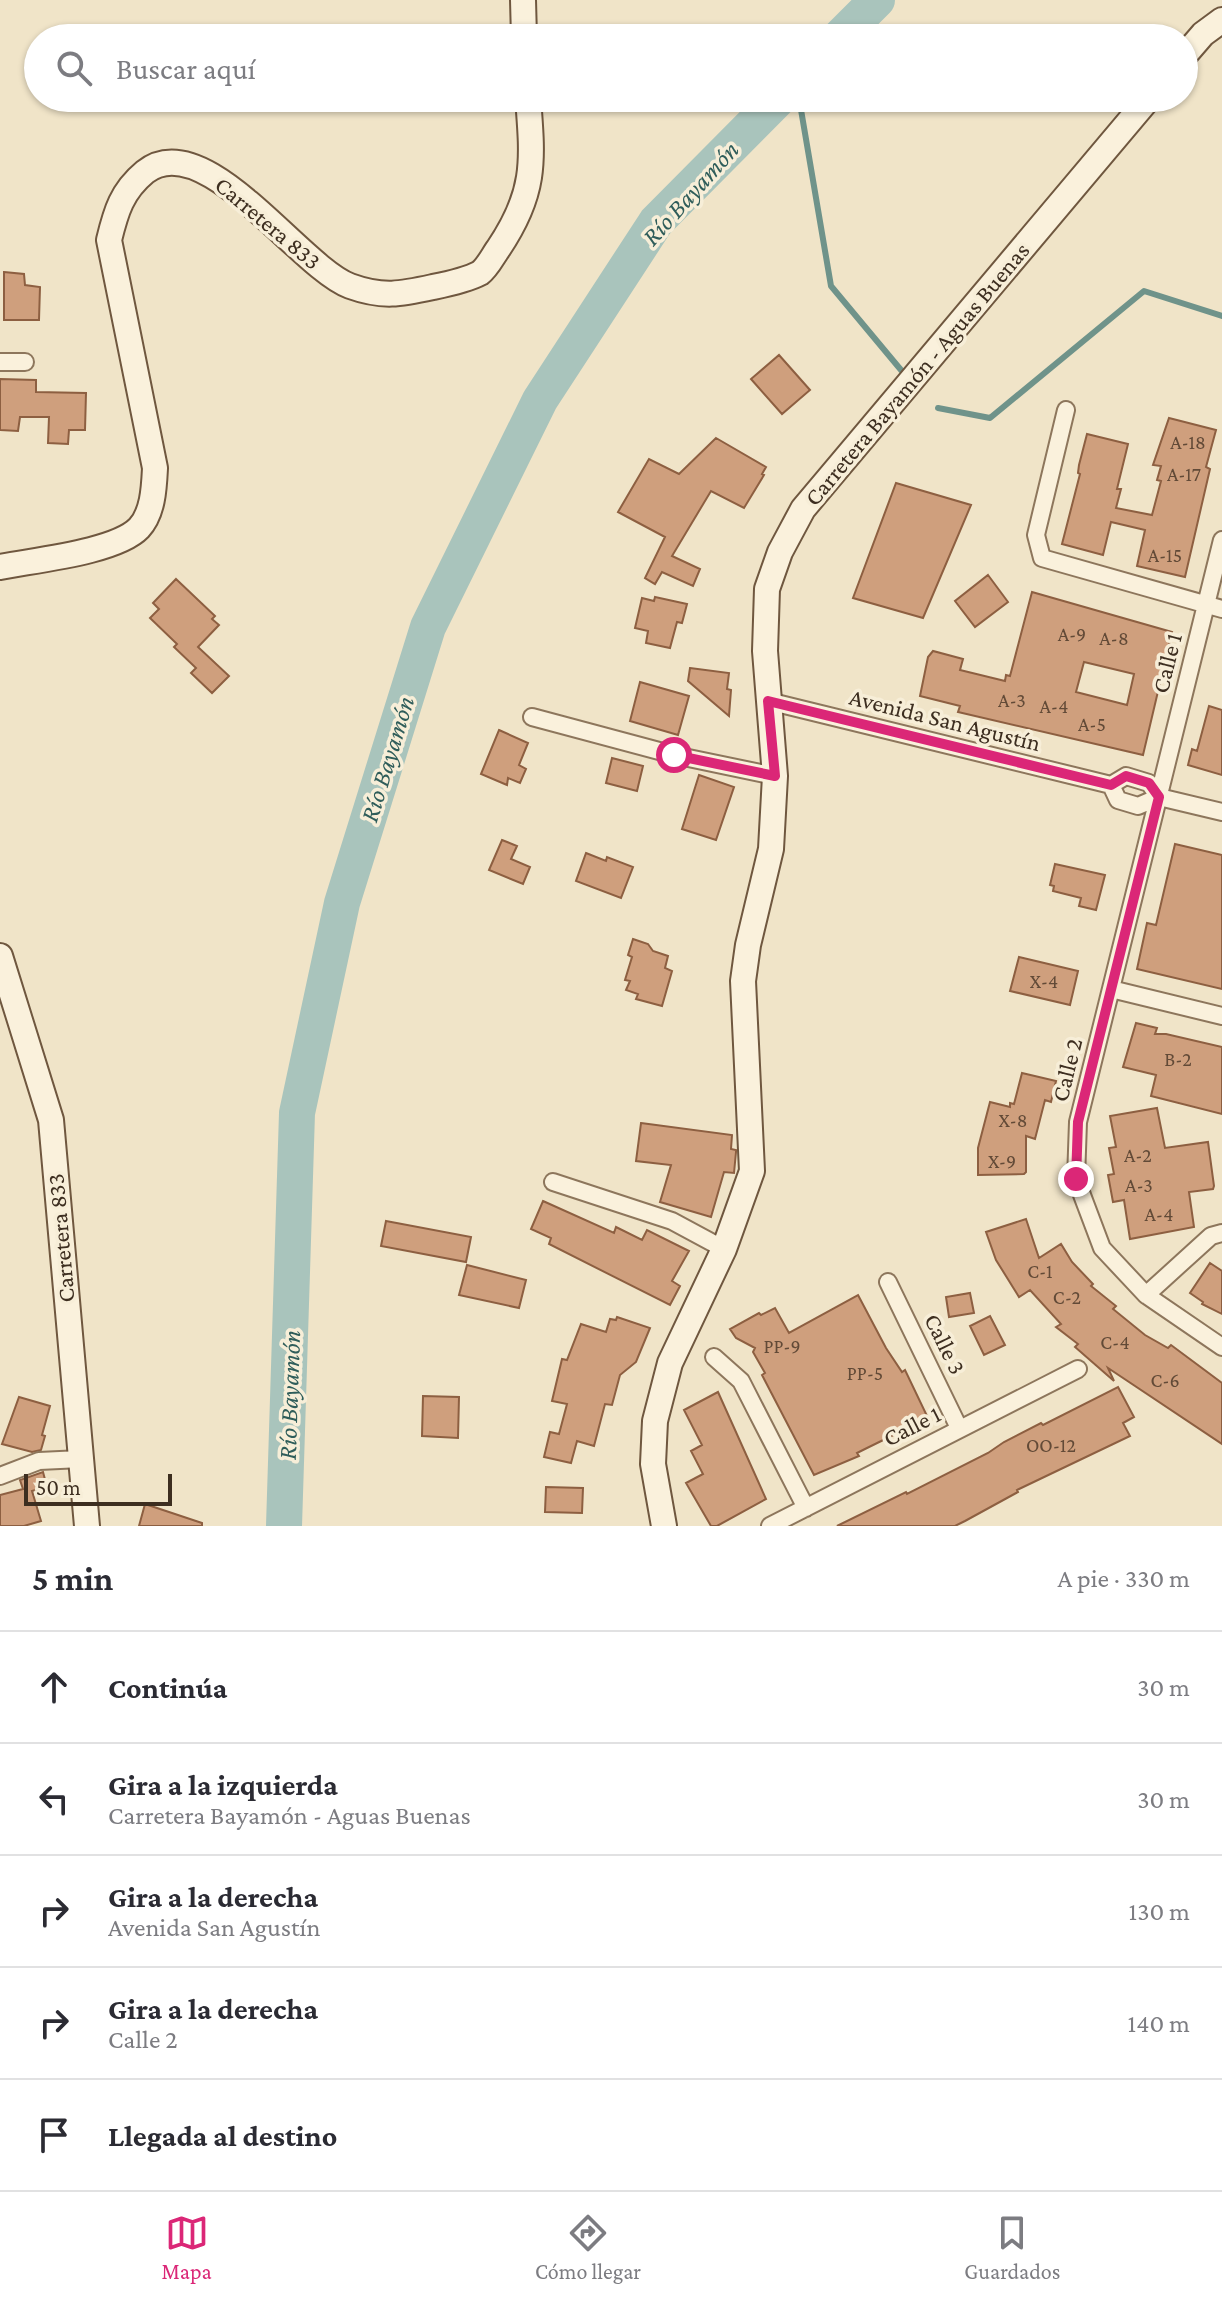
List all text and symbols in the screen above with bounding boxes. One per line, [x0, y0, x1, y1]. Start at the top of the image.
search box [24, 24, 1198, 112]
icon: search [52, 46, 96, 90]
text: Buscar aquí [116, 52, 256, 85]
water label: Río Bayamón [636, 135, 745, 251]
street label: Carretera 833 [210, 171, 327, 275]
street label: Carretera Bayamón - Aguas Buenas [799, 237, 1035, 511]
house number: A-18 [1170, 431, 1206, 453]
house number: A-17 [1167, 463, 1201, 485]
house number: A-15 [1148, 544, 1182, 566]
house number: A-9 [1058, 623, 1086, 645]
house number: A-8 [1099, 627, 1129, 649]
street label: Calle 1 [1146, 630, 1187, 696]
street label: Avenida San Agustín [847, 683, 1044, 756]
house number: A-3 [998, 689, 1026, 711]
water label: Río Bayamón [355, 693, 420, 826]
house number: A-4 [1040, 695, 1068, 717]
house number: A-5 [1078, 713, 1106, 735]
route start [656, 737, 692, 773]
house number: X-4 [1030, 970, 1058, 992]
street label: Calle 2 [1046, 1035, 1087, 1104]
house number: B-2 [1164, 1048, 1192, 1070]
house number: X-8 [998, 1109, 1028, 1131]
house number: A-2 [1124, 1144, 1152, 1166]
house number: X-9 [988, 1150, 1016, 1172]
route end [1058, 1161, 1094, 1197]
street label: Carretera 833 [41, 1172, 80, 1304]
house number: A-3 [1125, 1174, 1153, 1196]
house number: A-4 [1145, 1203, 1173, 1225]
house number: C-1 [1027, 1260, 1053, 1282]
house number: C-2 [1053, 1286, 1081, 1308]
street label: Calle 3 [919, 1309, 972, 1379]
water label: Río Bayamón [273, 1330, 306, 1461]
house number: C-4 [1100, 1331, 1130, 1353]
house number: PP-9 [763, 1335, 801, 1357]
house number: PP-5 [847, 1362, 883, 1384]
house number: C-6 [1150, 1369, 1180, 1391]
street label: Calle 1 [879, 1400, 945, 1451]
house number: OO-12 [1026, 1434, 1076, 1456]
scale bar [24, 1470, 172, 1506]
text: 50 m [36, 1475, 81, 1500]
text: 5 min [32, 1560, 113, 1597]
text: A pie · 330 m [1057, 1564, 1190, 1593]
icon: ahead [32, 1665, 76, 1709]
text: Continúa [108, 1671, 227, 1704]
text: 30 m [1137, 1673, 1190, 1702]
text: Gira a la izquierda [108, 1768, 338, 1801]
icon: left [32, 1777, 76, 1821]
text: 30 m [1137, 1785, 1190, 1814]
text: Carretera Bayamón - Aguas Buenas [108, 1801, 471, 1830]
text: Gira a la derecha [108, 1880, 318, 1913]
icon: right [32, 1889, 76, 1933]
text: 130 m [1129, 1897, 1190, 1926]
text: Avenida San Agustín [108, 1913, 320, 1942]
text: Gira a la derecha [108, 1992, 318, 2025]
icon: right [32, 2001, 76, 2045]
text: 140 m [1128, 2009, 1190, 2038]
text: Calle 2 [108, 2025, 178, 2054]
icon: arrive [32, 2113, 76, 2157]
text: Llegada al destino [108, 2119, 337, 2152]
tab: Mapa [162, 2211, 212, 2284]
tab: Cómo llegar [535, 2211, 641, 2284]
tab: Guardados [964, 2211, 1060, 2284]

